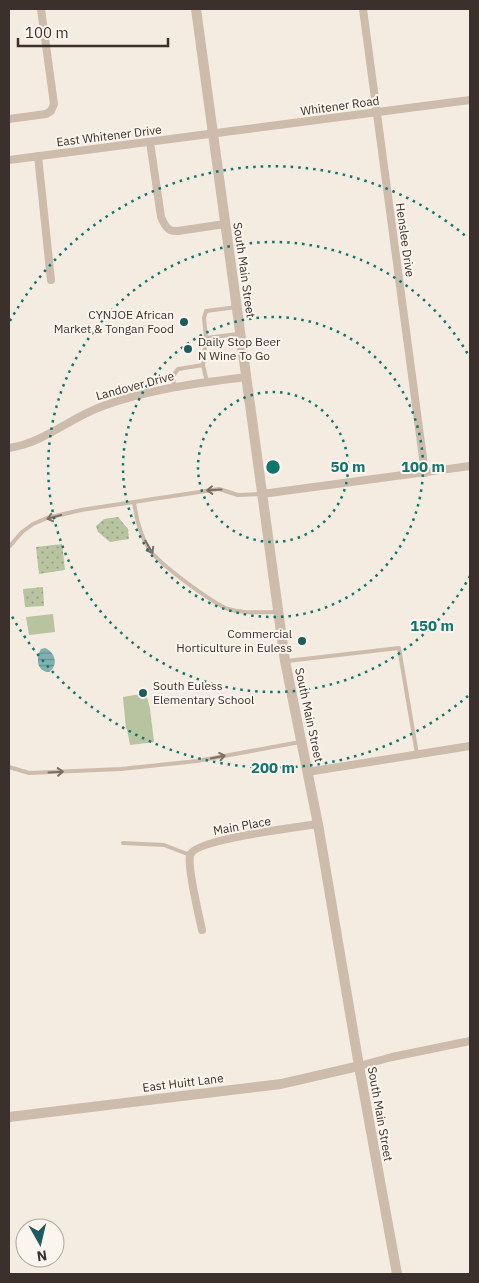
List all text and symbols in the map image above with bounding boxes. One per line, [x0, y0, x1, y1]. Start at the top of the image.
scale bar [18, 15, 168, 47]
text: 100 m [25, 23, 69, 42]
street label: Whitener Road [300, 93, 380, 118]
street label: East Whitener Drive [55, 122, 163, 149]
street label: Henslee Drive [393, 202, 418, 278]
street label: South Main Street [230, 221, 259, 319]
place label: CYNJOE African Market & Tongan Food [54, 307, 174, 336]
marker: CYNJOE African Market & Tongan Food [178, 316, 190, 328]
place label: Daily Stop Beer N Wine To Go [198, 334, 281, 363]
marker: Daily Stop Beer N Wine To Go [182, 343, 194, 355]
street label: Landover Drive [94, 368, 176, 403]
text: 50 m [331, 457, 365, 476]
text: 100 m [401, 457, 445, 476]
centre of rings [264, 458, 282, 476]
one-way arrow [207, 486, 223, 495]
one-way arrow [47, 512, 63, 522]
one-way arrow [145, 540, 155, 554]
text: 150 m [410, 616, 454, 635]
place label: Commercial Horticulture in Euless [176, 626, 292, 655]
marker: Commercial Horticulture in Euless [296, 635, 308, 647]
street label: South Main Street [292, 666, 327, 763]
place label: South Euless Elementary School [153, 678, 254, 707]
marker: South Euless Elementary School [137, 687, 149, 699]
one-way arrow [210, 752, 226, 762]
text: 200 m [251, 758, 295, 777]
one-way arrow [48, 768, 64, 777]
street label: Main Place [212, 813, 272, 838]
street label: South Main Street [365, 1065, 396, 1163]
street label: East Huitt Lane [142, 1070, 225, 1095]
north arrow [15, 1218, 65, 1268]
text: N [36, 1246, 48, 1265]

